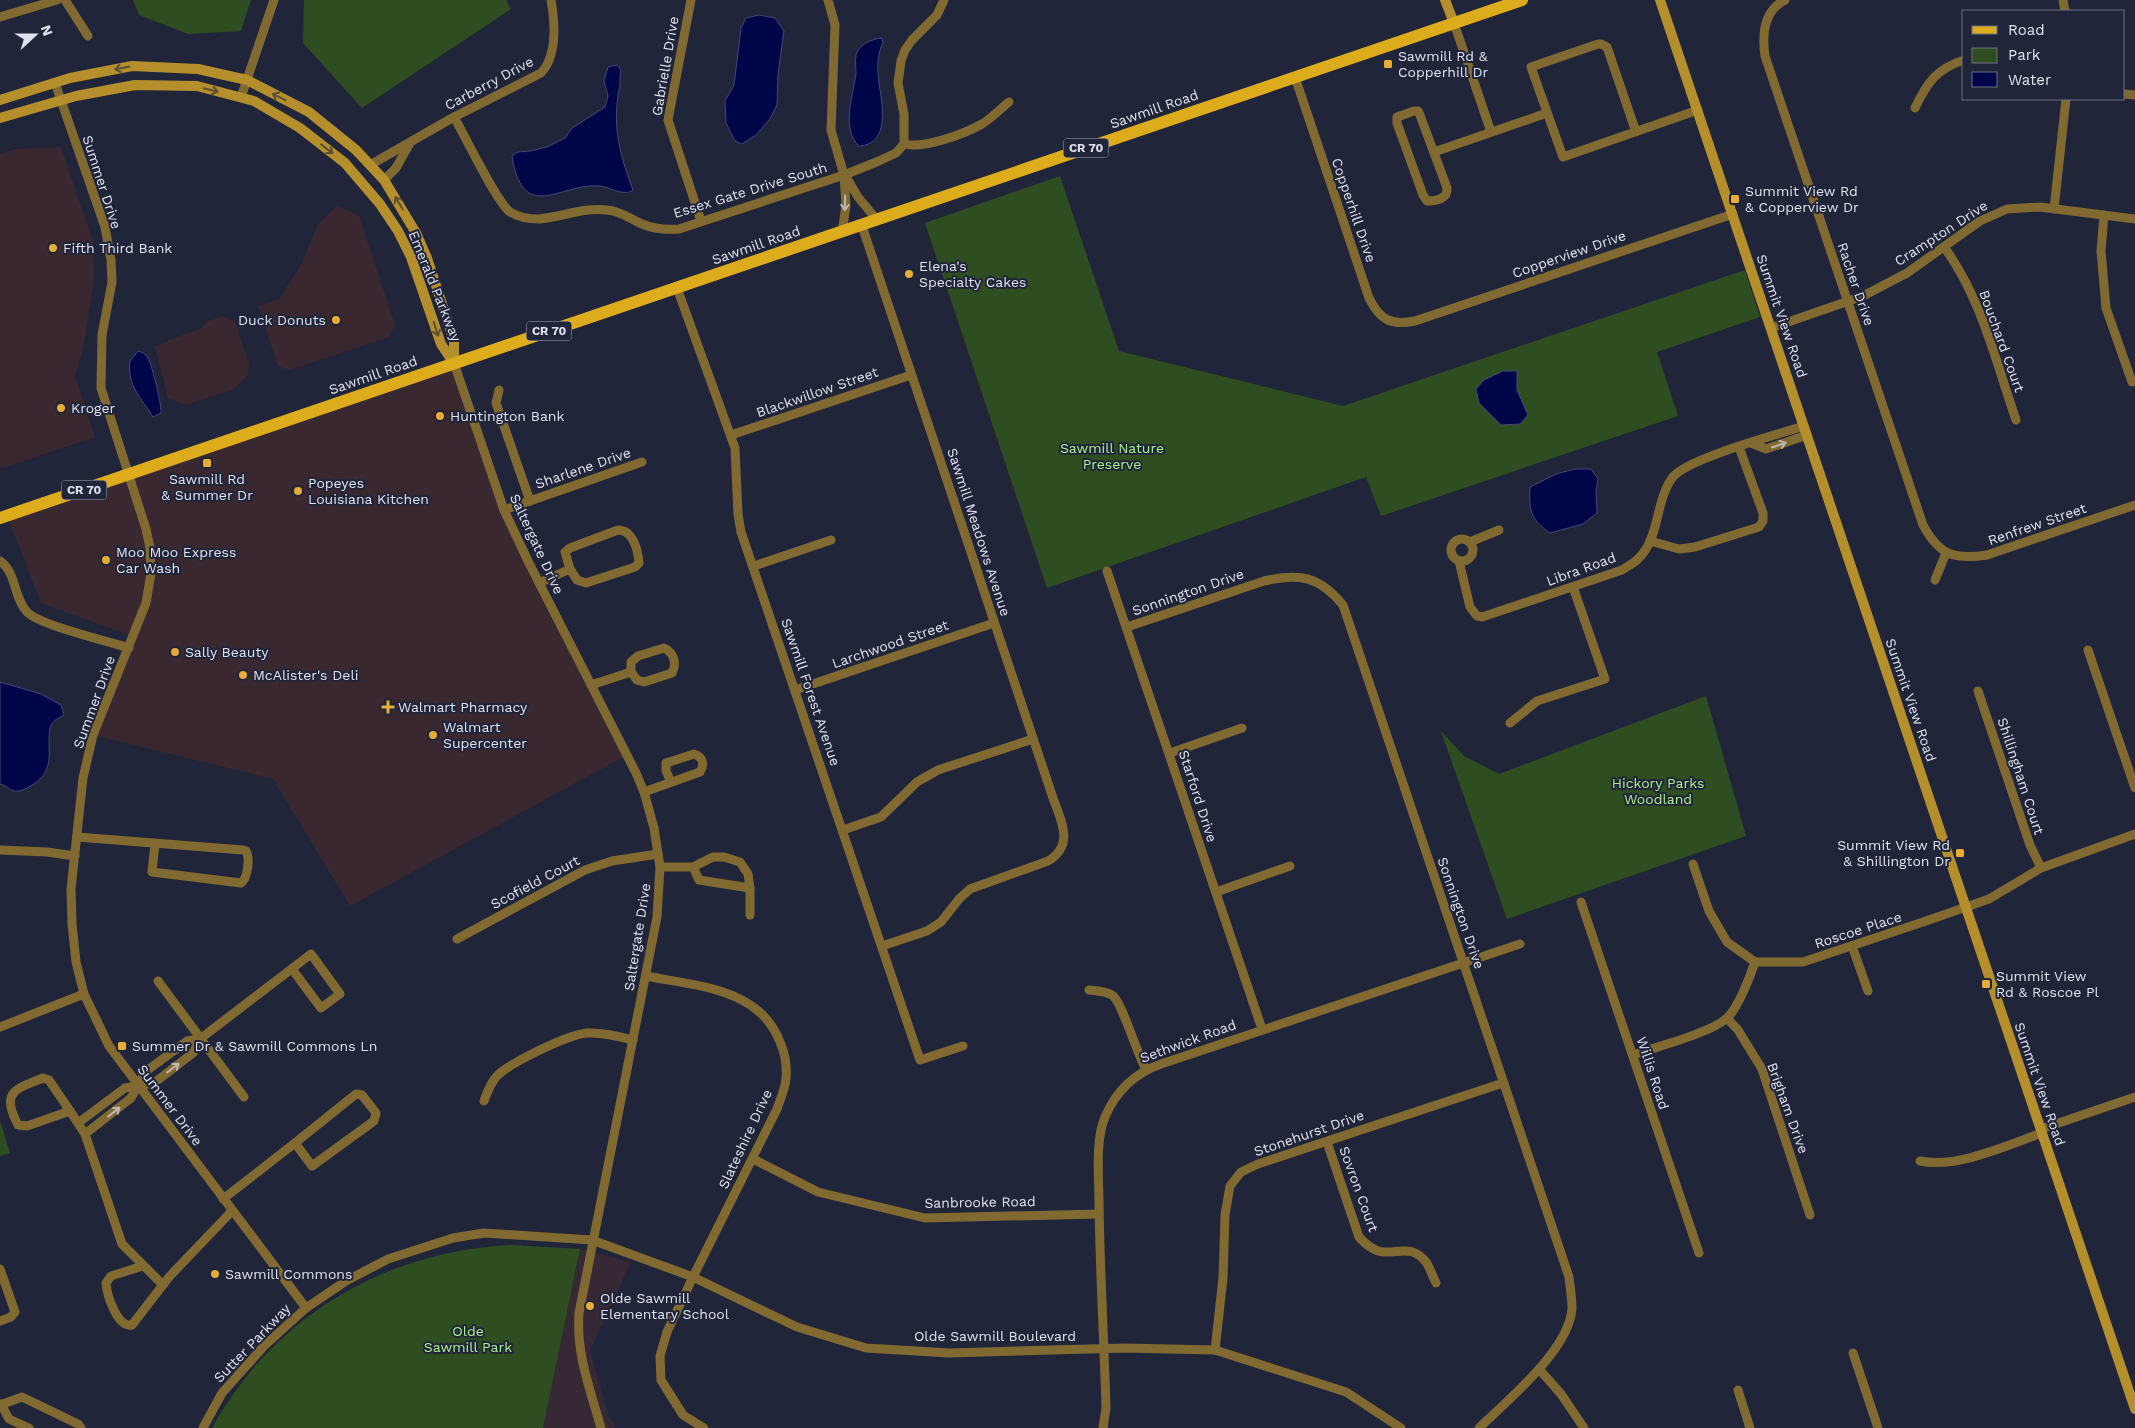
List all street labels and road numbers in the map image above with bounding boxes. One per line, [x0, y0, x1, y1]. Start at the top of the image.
street label: Gabrielle Drive [648, 15, 682, 117]
street label: Carberry Drive [442, 53, 536, 113]
street label: Sawmill Road [1108, 86, 1200, 132]
street label: Summer Drive [79, 133, 125, 231]
road number: CR 70 [1064, 138, 1108, 158]
street label: Copperhill Drive [1329, 156, 1379, 264]
street label: Essex Gate Drive South [671, 159, 829, 221]
street label: Crampton Drive [1892, 197, 1990, 269]
street label: Sawmill Road [710, 222, 802, 268]
street label: Copperview Drive [1510, 227, 1628, 281]
street label: Emerald Parkway [405, 228, 465, 344]
street label: Racher Drive [1834, 240, 1878, 328]
street label: Summit View Road [1753, 252, 1811, 380]
street label: Bouchard Court [1976, 288, 2028, 394]
road number: CR 70 [526, 322, 572, 341]
street label: Sawmill Road [327, 352, 419, 398]
street label: Blackwillow Street [754, 364, 880, 420]
street label: Sharlene Drive [533, 444, 633, 492]
street label: Sawmill Meadows Avenue [944, 446, 1014, 618]
road number: CR 70 [62, 480, 106, 500]
street label: Saltergate Drive [507, 491, 567, 597]
street label: Renfrew Street [1986, 500, 2088, 548]
street label: Libra Road [1544, 549, 1618, 589]
street label: Sonnington Drive [1130, 565, 1246, 619]
street label: Sawmill Forest Avenue [778, 616, 844, 768]
street label: Larchwood Street [830, 617, 950, 671]
street label: Summit View Road [1882, 636, 1940, 764]
street label: Summer Drive [70, 654, 118, 750]
street label: Shillingham Court [1994, 715, 2048, 837]
street label: Starford Drive [1176, 748, 1220, 844]
street label: Scofield Court [488, 852, 582, 912]
street label: Sonnington Drive [1434, 855, 1488, 971]
street label: Saltergate Drive [621, 882, 653, 992]
street label: Roscoe Place [1812, 908, 1904, 952]
street label: Sethwick Road [1138, 1016, 1238, 1066]
street label: Summit View Road [2011, 1020, 2069, 1148]
street label: Willis Road [1634, 1034, 1672, 1112]
street label: Brigham Drive [1764, 1060, 1812, 1156]
street label: Summer Drive [134, 1061, 206, 1149]
street label: Slateshire Drive [715, 1087, 775, 1191]
street label: Stonehurst Drive [1252, 1107, 1366, 1159]
street label: Sovron Court [1336, 1144, 1382, 1234]
street label: Sanbrooke Road [924, 1193, 1036, 1211]
street label: Sutter Parkway [210, 1300, 294, 1386]
street label: Olde Sawmill Boulevard [914, 1328, 1076, 1344]

